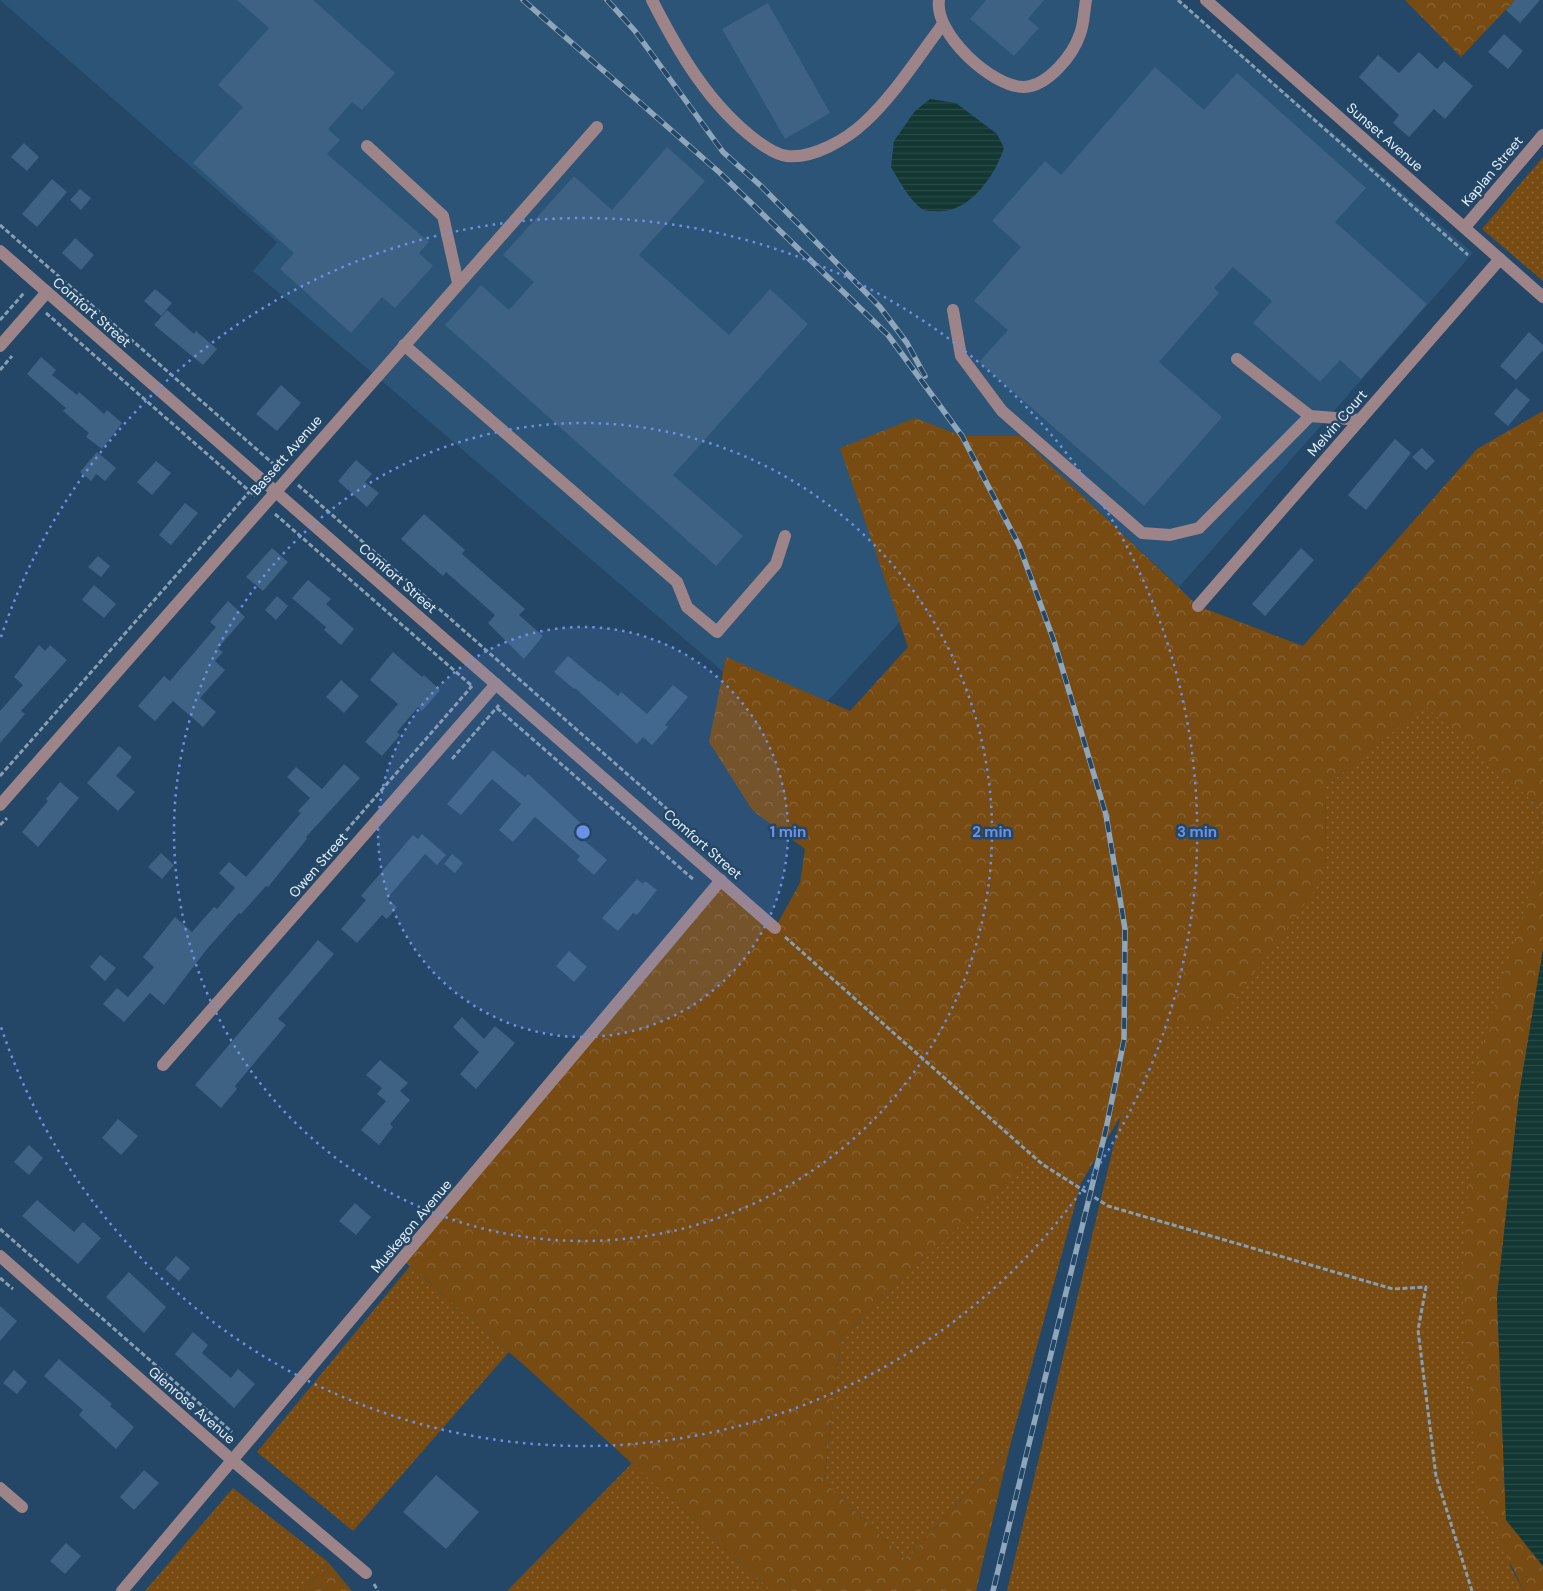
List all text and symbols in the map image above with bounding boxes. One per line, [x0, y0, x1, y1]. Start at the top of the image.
street label: Sunset Avenue [1343, 99, 1427, 175]
street label: Kaplan Street [1457, 132, 1527, 210]
street label: Comfort Street [49, 273, 135, 351]
street label: Melvin Court [1303, 386, 1371, 460]
street label: Bassett Avenue [246, 411, 326, 499]
street label: Comfort Street [355, 539, 441, 617]
street label: Comfort Street [660, 805, 746, 883]
text: 1 min [770, 822, 806, 842]
text: 2 min [972, 822, 1012, 842]
text: 3 min [1177, 822, 1217, 842]
centre of rings [574, 823, 592, 841]
street label: Owen Street [285, 829, 351, 901]
street label: Muskegon Avenue [367, 1176, 455, 1276]
street label: Glenrose Avenue [145, 1362, 239, 1448]

